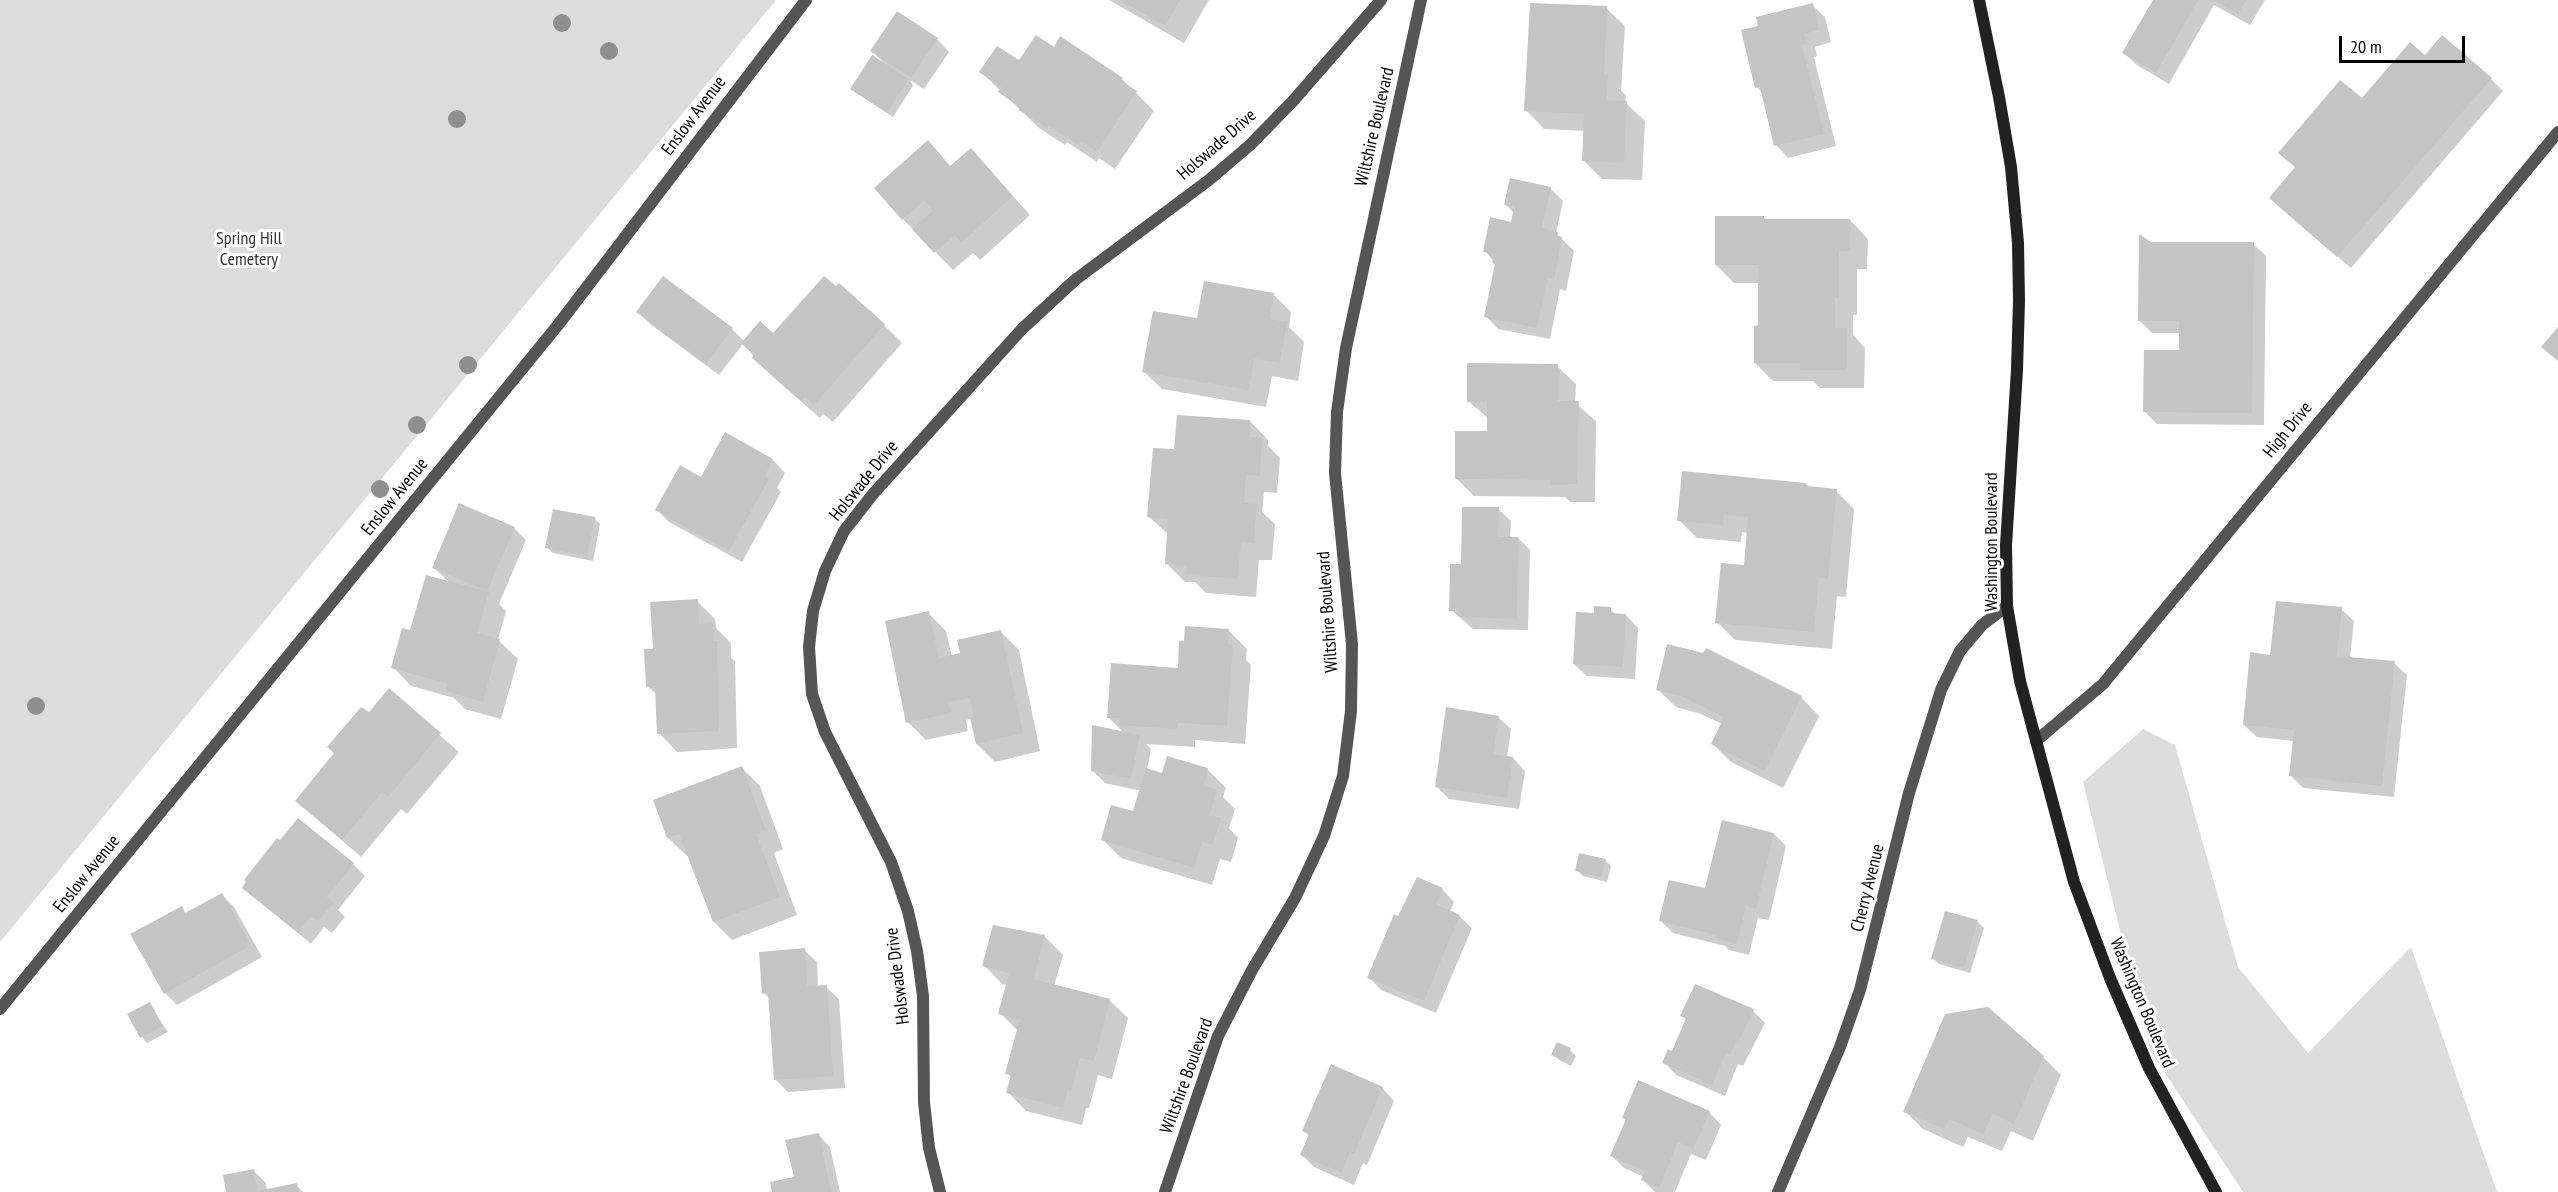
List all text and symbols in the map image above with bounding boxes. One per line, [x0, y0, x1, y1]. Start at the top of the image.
scale bar [2342, 24, 2468, 62]
text: 20 m [2350, 35, 2382, 58]
street label: Wiltshire Boulevard [1351, 65, 1399, 189]
street label: Enslow Avenue [657, 72, 731, 160]
street label: Holswade Drive [1173, 105, 1261, 185]
park label: Spring Hill Cemetery [216, 228, 282, 270]
street label: High Drive [2259, 398, 2317, 462]
street label: Holswade Drive [825, 436, 903, 526]
street label: Enslow Avenue [357, 454, 433, 540]
street label: Washington Boulevard [1981, 473, 2003, 611]
street label: Wiltshire Boulevard [1313, 551, 1343, 673]
street label: Enslow Avenue [49, 831, 125, 917]
street label: Cherry Avenue [1847, 842, 1889, 934]
street label: Holswade Drive [881, 926, 915, 1026]
street label: Washington Boulevard [2105, 935, 2179, 1071]
street label: Wiltshire Boulevard [1156, 1015, 1218, 1137]

